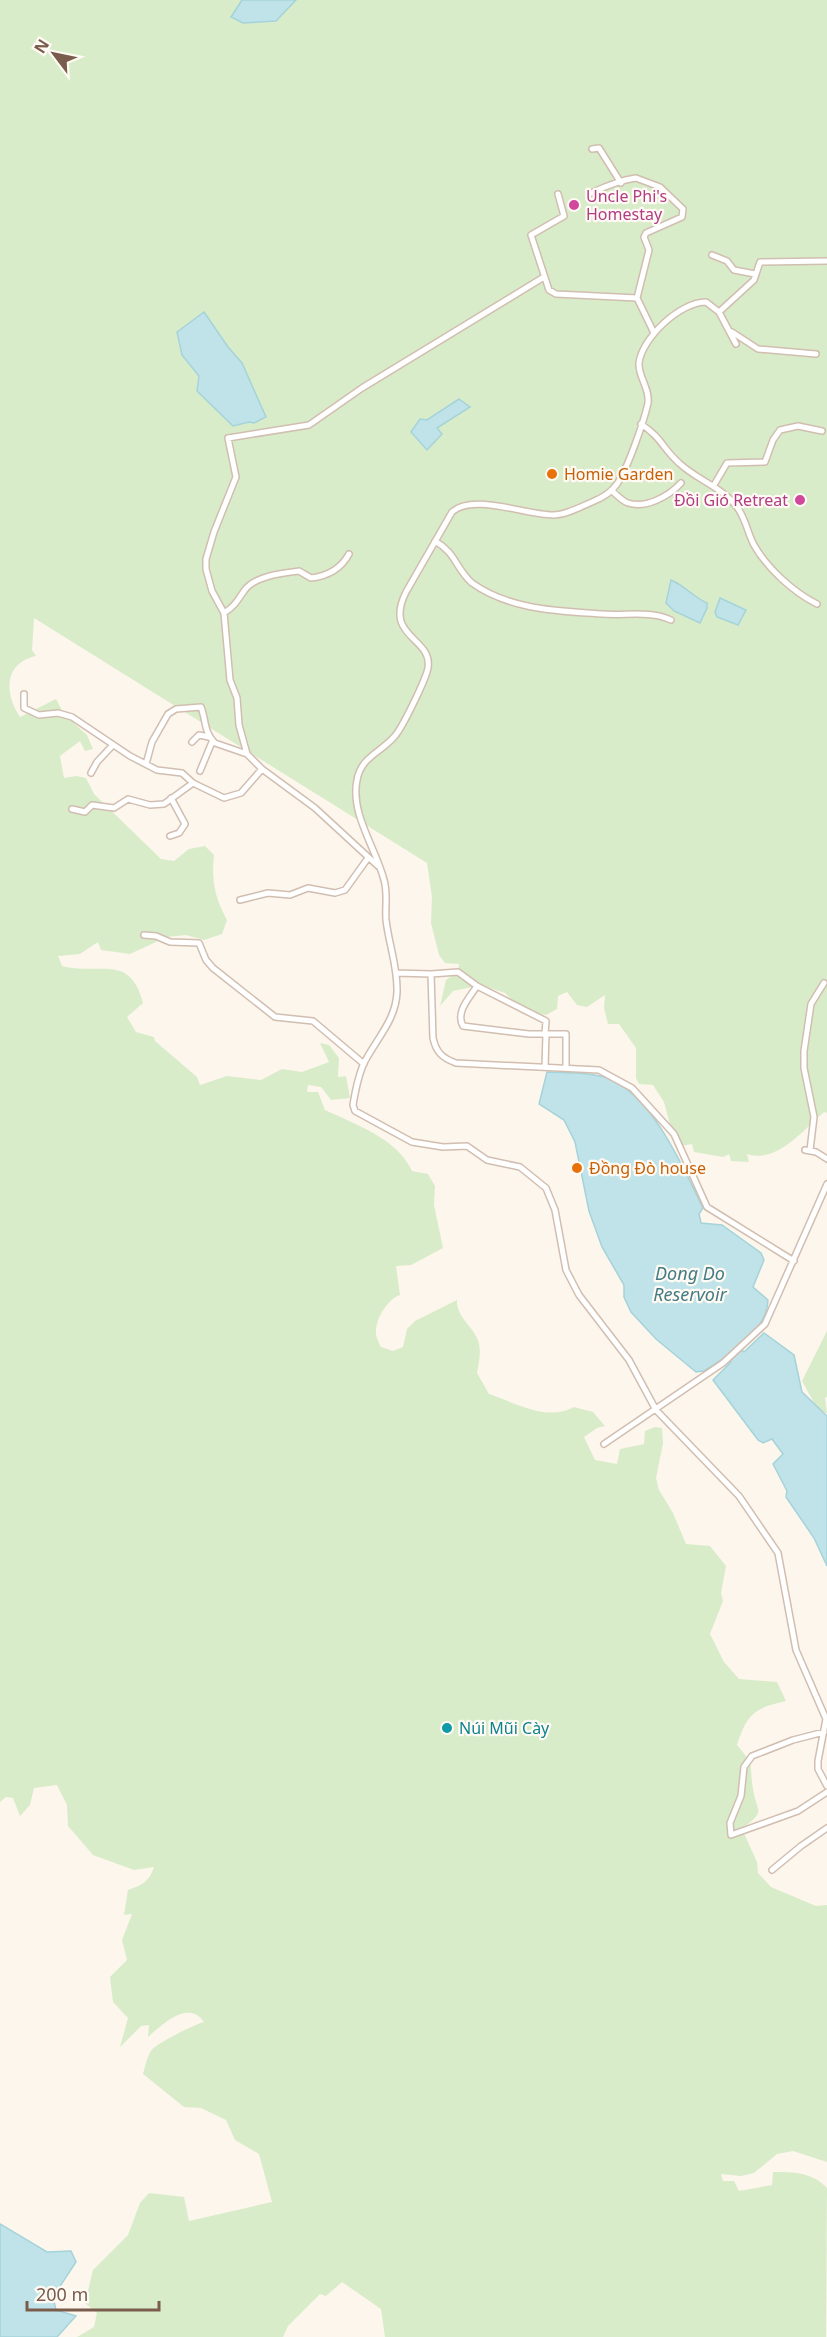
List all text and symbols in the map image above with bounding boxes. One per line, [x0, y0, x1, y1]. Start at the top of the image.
north arrow [24, 24, 84, 84]
text: N [29, 35, 54, 57]
place label: Uncle Phi's Homestay [586, 185, 667, 225]
marker: Uncle Phi's Homestay [567, 198, 581, 212]
place label: Homie Garden [564, 463, 673, 485]
marker: Homie Garden [545, 467, 559, 481]
place label: Đồi Gió Retreat [674, 489, 788, 511]
marker: Đồi Gió Retreat [793, 493, 807, 507]
place label: Đồng Đò house [589, 1157, 706, 1179]
marker: Đồng Đò house [570, 1161, 584, 1175]
water label: Dong Do Reservoir [653, 1261, 728, 1306]
place label: Núi Mũi Cày [459, 1717, 550, 1739]
marker: Núi Mũi Cày [440, 1721, 454, 1735]
scale bar [27, 2274, 159, 2312]
text: 200 m [36, 2282, 88, 2306]

